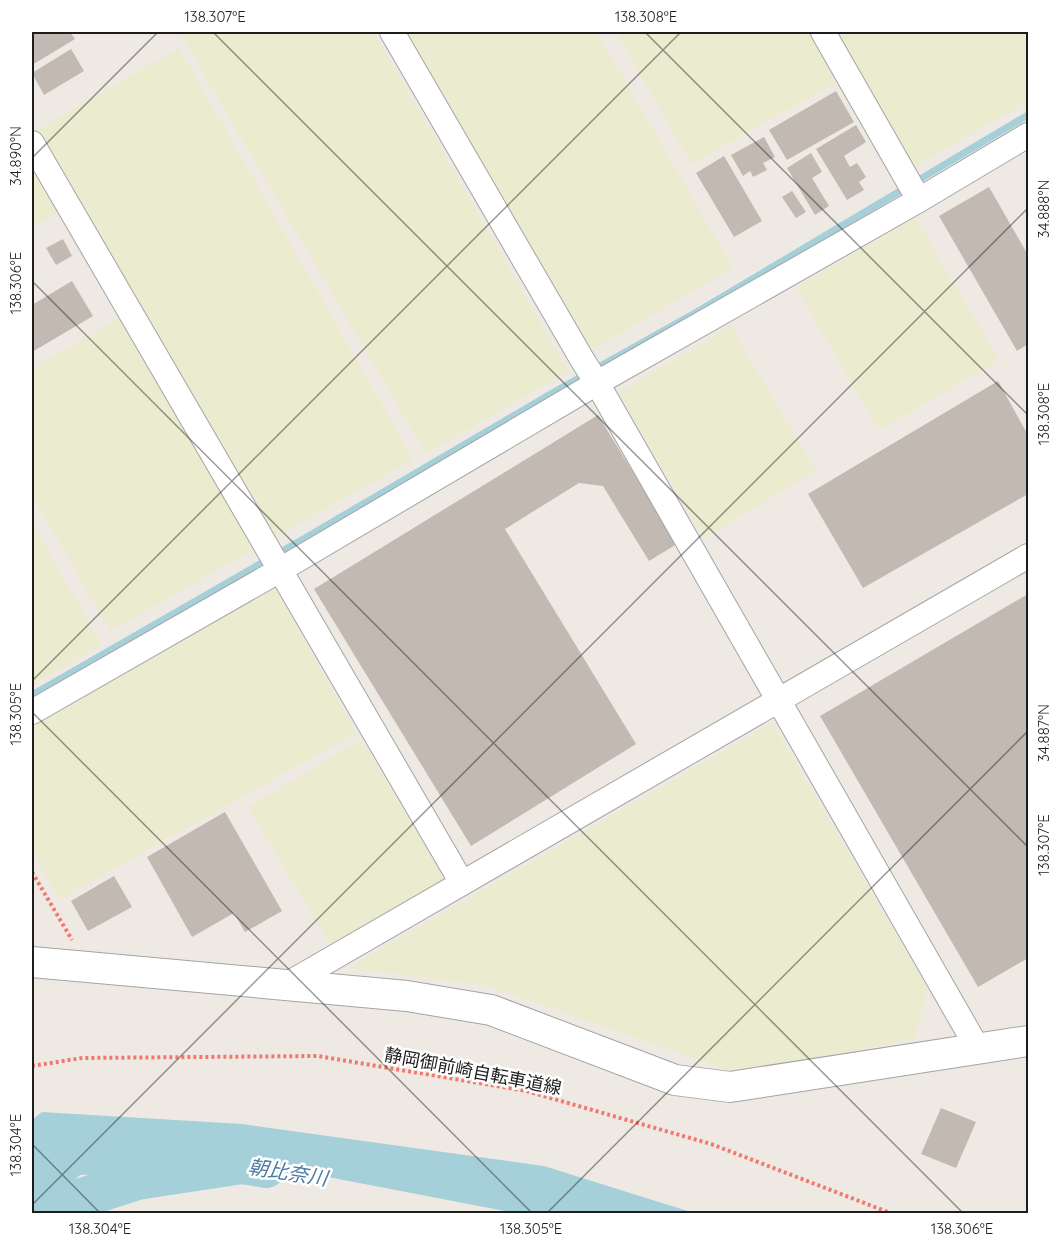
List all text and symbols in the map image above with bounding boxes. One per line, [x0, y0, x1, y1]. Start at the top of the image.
text: 138.307°E [184, 7, 246, 26]
text: 138.308°E [615, 7, 677, 26]
text: 34.890°N [6, 126, 25, 186]
text: 34.888°N [1034, 180, 1053, 238]
text: 138.306°E [6, 252, 25, 314]
text: 138.308°E [1034, 383, 1053, 445]
text: 138.305°E [6, 683, 25, 745]
text: 34.887°N [1034, 704, 1053, 762]
text: 138.307°E [1034, 814, 1053, 876]
street label: 静岡御前崎自転車道線 [382, 1043, 564, 1099]
text: 138.304°E [6, 1114, 25, 1176]
water label: 朝比奈川 [247, 1153, 331, 1191]
text: 138.304°E [69, 1219, 131, 1238]
text: 138.305°E [500, 1219, 562, 1238]
text: 138.306°E [931, 1219, 993, 1238]

